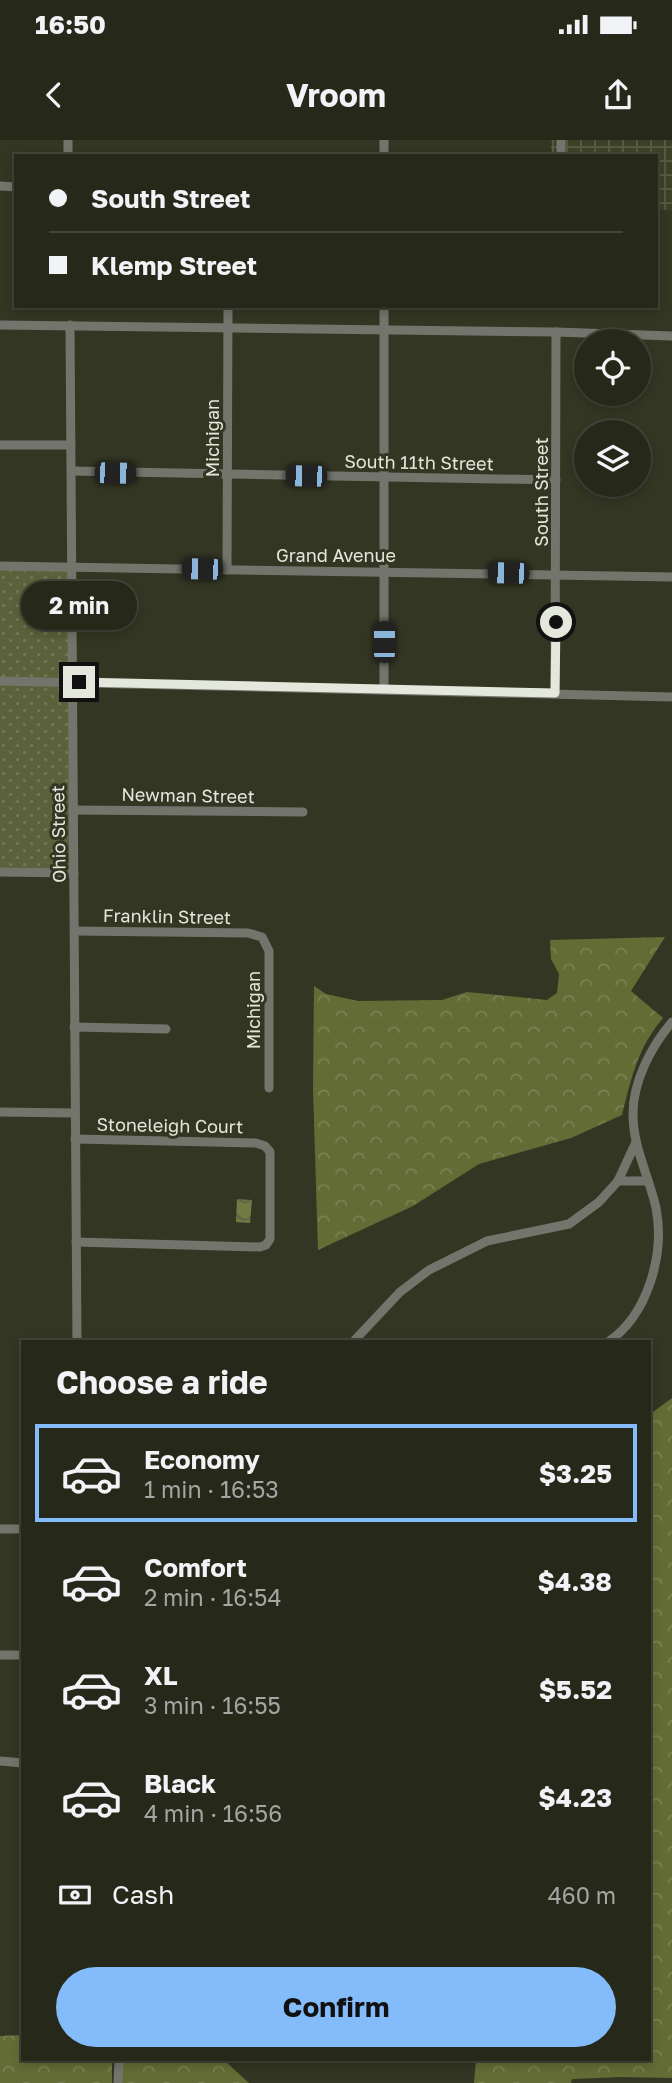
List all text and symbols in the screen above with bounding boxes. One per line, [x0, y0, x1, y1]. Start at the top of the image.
text: 16:50 [35, 9, 106, 40]
icon: back [35, 76, 73, 114]
text: Vroom [286, 76, 386, 114]
icon: share [599, 76, 637, 114]
text: South Street [91, 183, 250, 214]
text: Klemp Street [91, 250, 257, 281]
map controls [574, 329, 651, 497]
button: locate [574, 329, 651, 406]
street label: Michigan [201, 399, 223, 477]
button: layers [574, 420, 651, 497]
street label: South Street [530, 437, 552, 547]
street label: South 11th Street [344, 450, 494, 474]
car [94, 462, 137, 484]
car [285, 465, 328, 487]
street label: Grand Avenue [276, 544, 396, 566]
car [181, 558, 224, 580]
car [487, 562, 530, 584]
callout: 2 min [21, 580, 137, 630]
text: 2 min [49, 591, 109, 619]
route start [540, 606, 572, 638]
car [374, 621, 395, 663]
route end [63, 666, 95, 698]
street label: Newman Street [121, 783, 255, 807]
street label: Ohio Street [46, 785, 70, 883]
street label: Franklin Street [103, 904, 231, 928]
street label: Michigan [242, 971, 264, 1049]
street label: Stoneleigh Court [96, 1113, 244, 1137]
text: Choose a ride [56, 1363, 268, 1401]
icon: car [60, 1442, 123, 1505]
text: Economy [144, 1444, 260, 1475]
text: $3.25 [539, 1458, 612, 1489]
text: 1 min · 16:53 [144, 1475, 279, 1503]
icon: car [60, 1550, 123, 1613]
text: Comfort [144, 1552, 247, 1583]
text: $4.38 [538, 1566, 612, 1597]
text: 2 min · 16:54 [144, 1583, 282, 1611]
icon: car [60, 1658, 123, 1721]
text: XL [144, 1660, 178, 1691]
text: $5.52 [539, 1674, 612, 1705]
text: 3 min · 16:55 [144, 1691, 281, 1719]
icon: car [60, 1766, 123, 1829]
text: Black [144, 1768, 216, 1799]
text: $4.23 [538, 1782, 612, 1813]
text: 4 min · 16:56 [144, 1799, 282, 1827]
icon: cash [56, 1876, 94, 1914]
text: Cash [112, 1879, 174, 1910]
text: 460 m [548, 1881, 616, 1909]
button: Confirm [56, 1967, 616, 2047]

